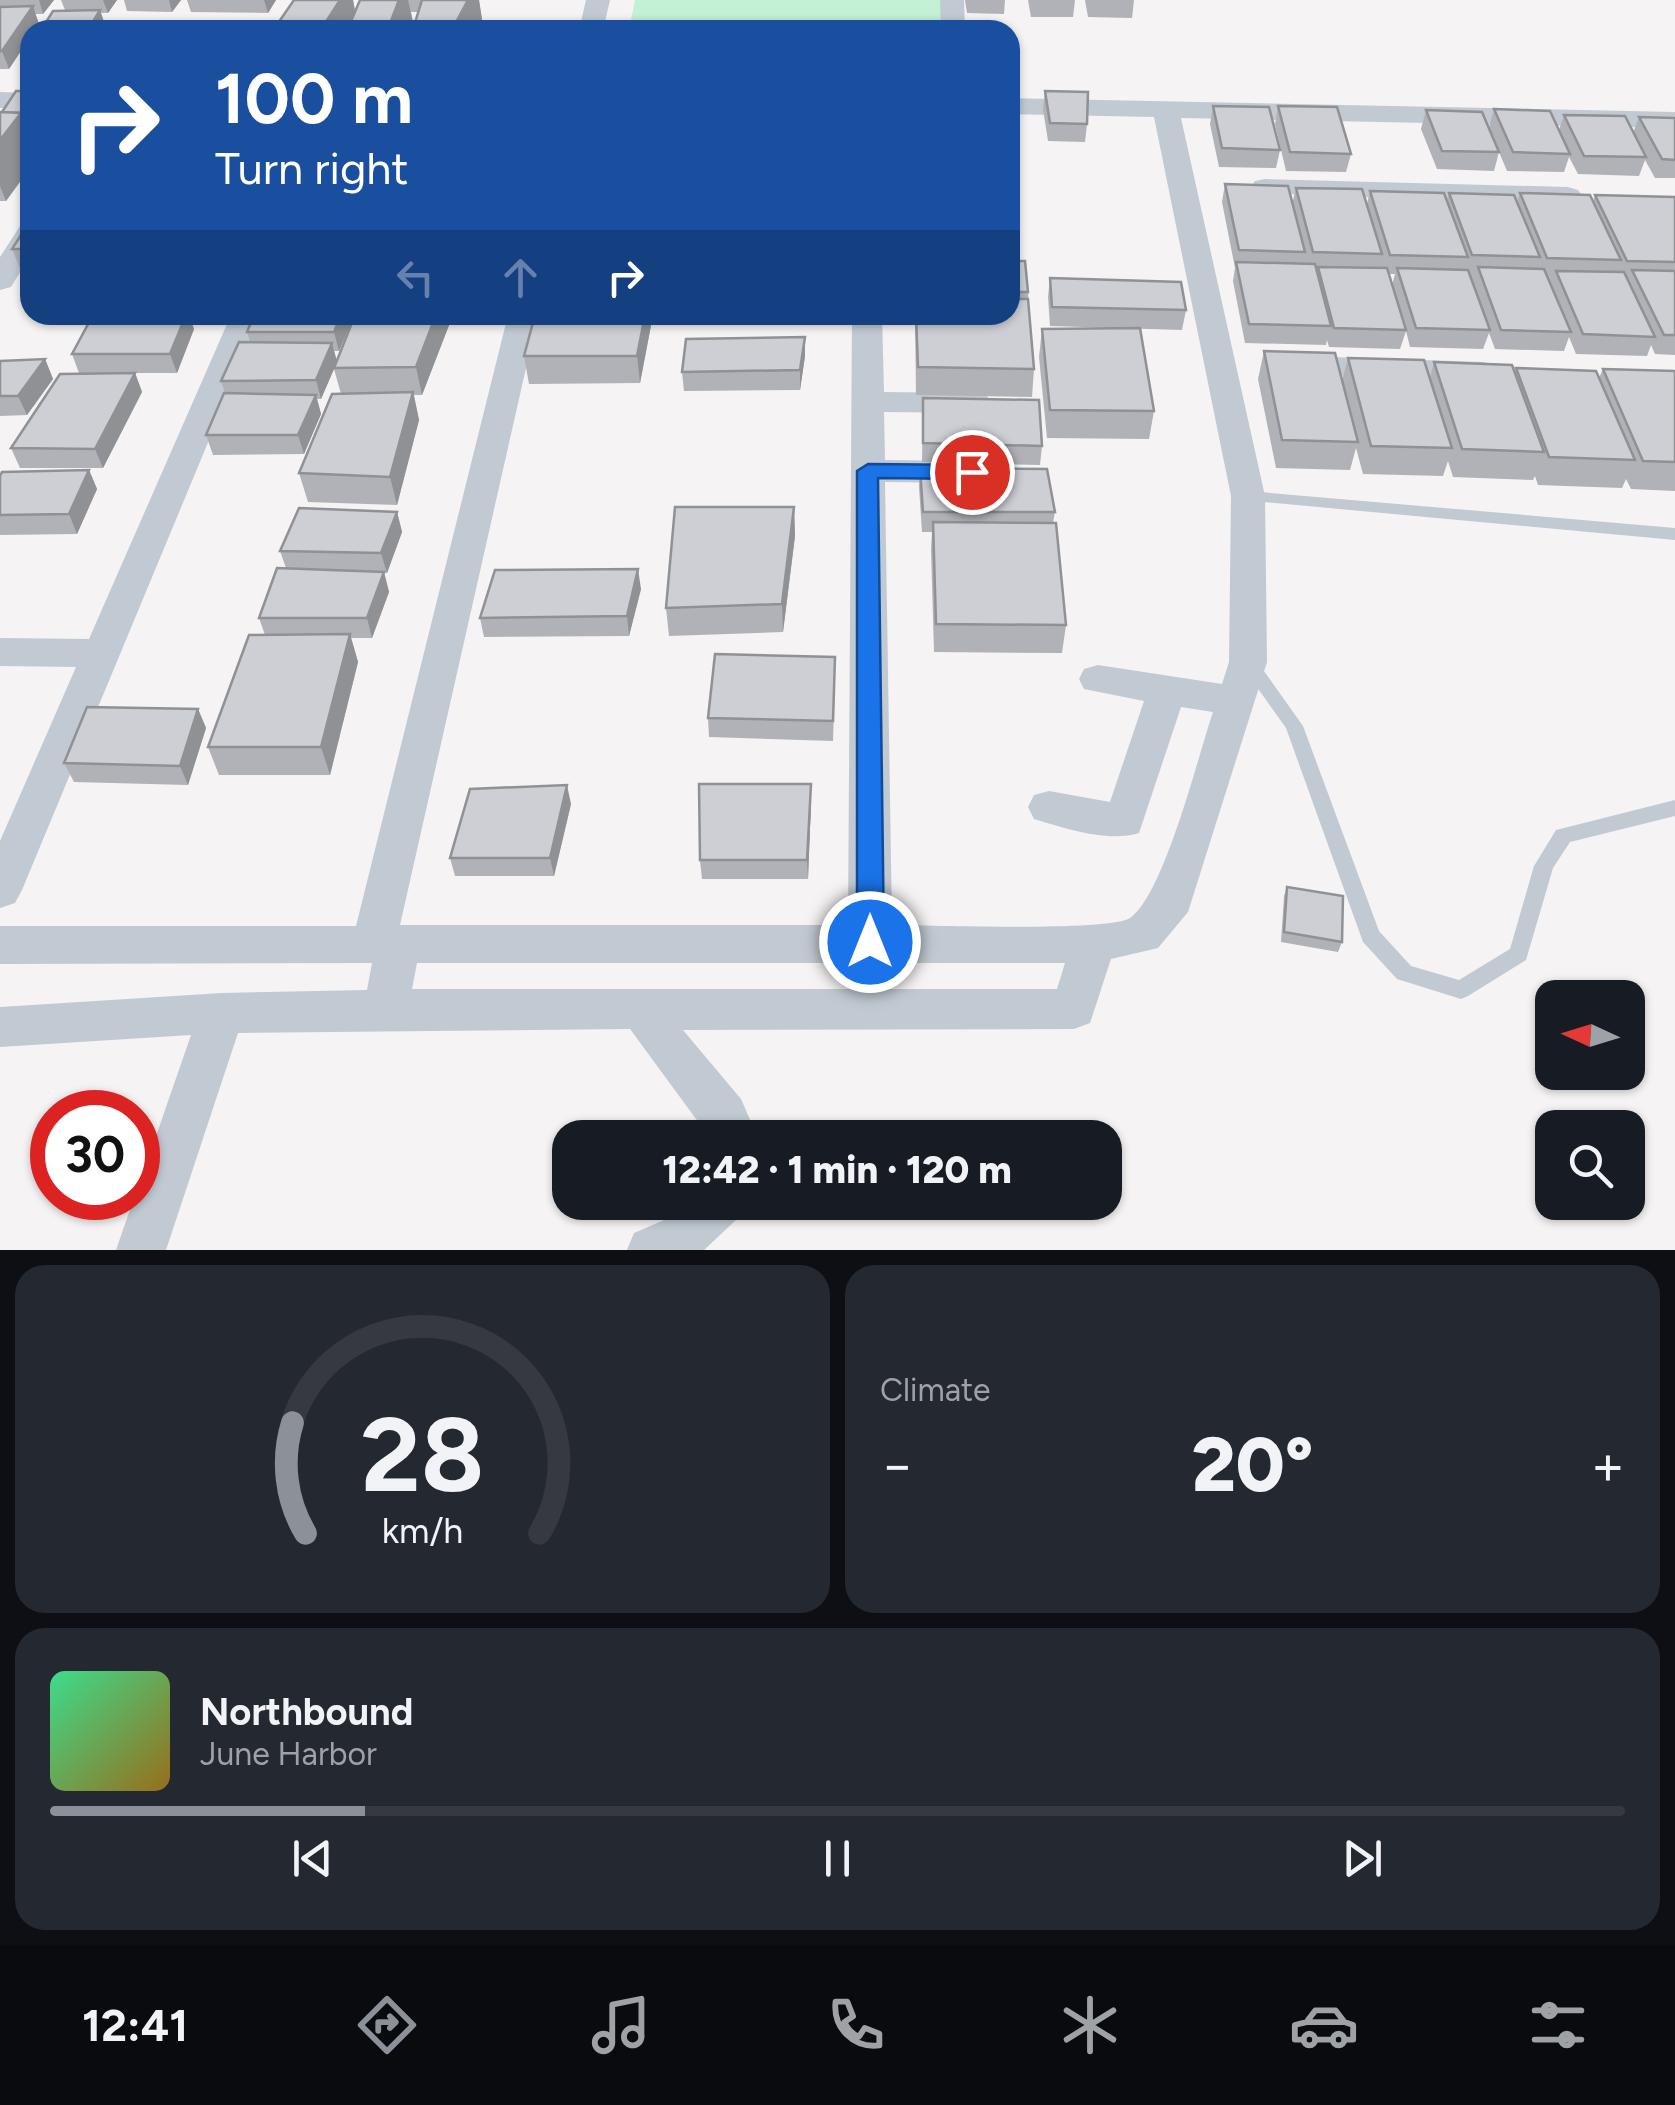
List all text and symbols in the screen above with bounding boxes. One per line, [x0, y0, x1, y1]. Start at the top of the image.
text: 100 m [215, 56, 413, 141]
icon: right [50, 60, 180, 190]
text: Turn right [215, 141, 408, 195]
icon: left [388, 250, 443, 305]
icon: ahead [493, 250, 548, 305]
icon: right [598, 250, 653, 305]
pin [930, 430, 1015, 515]
icon: arrive [945, 445, 1000, 500]
position arrow [818, 890, 922, 994]
north arrow [1535, 980, 1645, 1090]
map controls [1535, 980, 1645, 1220]
speed limit sign: 30 [30, 1090, 160, 1220]
button: search [1535, 1110, 1645, 1220]
text: 12:42 · 1 min · 120 m [662, 1147, 1012, 1193]
text: Climate [880, 1371, 991, 1409]
text: 28 [361, 1392, 484, 1517]
text: 20° [1192, 1420, 1313, 1510]
text: − [880, 1432, 914, 1498]
text: + [1591, 1432, 1625, 1498]
text: km/h [382, 1509, 463, 1552]
text: Northbound [200, 1689, 413, 1735]
text: June Harbor [200, 1735, 377, 1773]
icon: previous [285, 1831, 340, 1886]
icon: pause [810, 1831, 865, 1886]
icon: next [1335, 1831, 1390, 1886]
icon: directions [352, 1990, 422, 2060]
icon: music [586, 1990, 656, 2060]
icon: phone [821, 1990, 891, 2060]
icon: climate [1055, 1990, 1125, 2060]
icon: car [1289, 1990, 1359, 2060]
icon: filters [1523, 1990, 1593, 2060]
text: 12:41 [82, 1998, 188, 2052]

